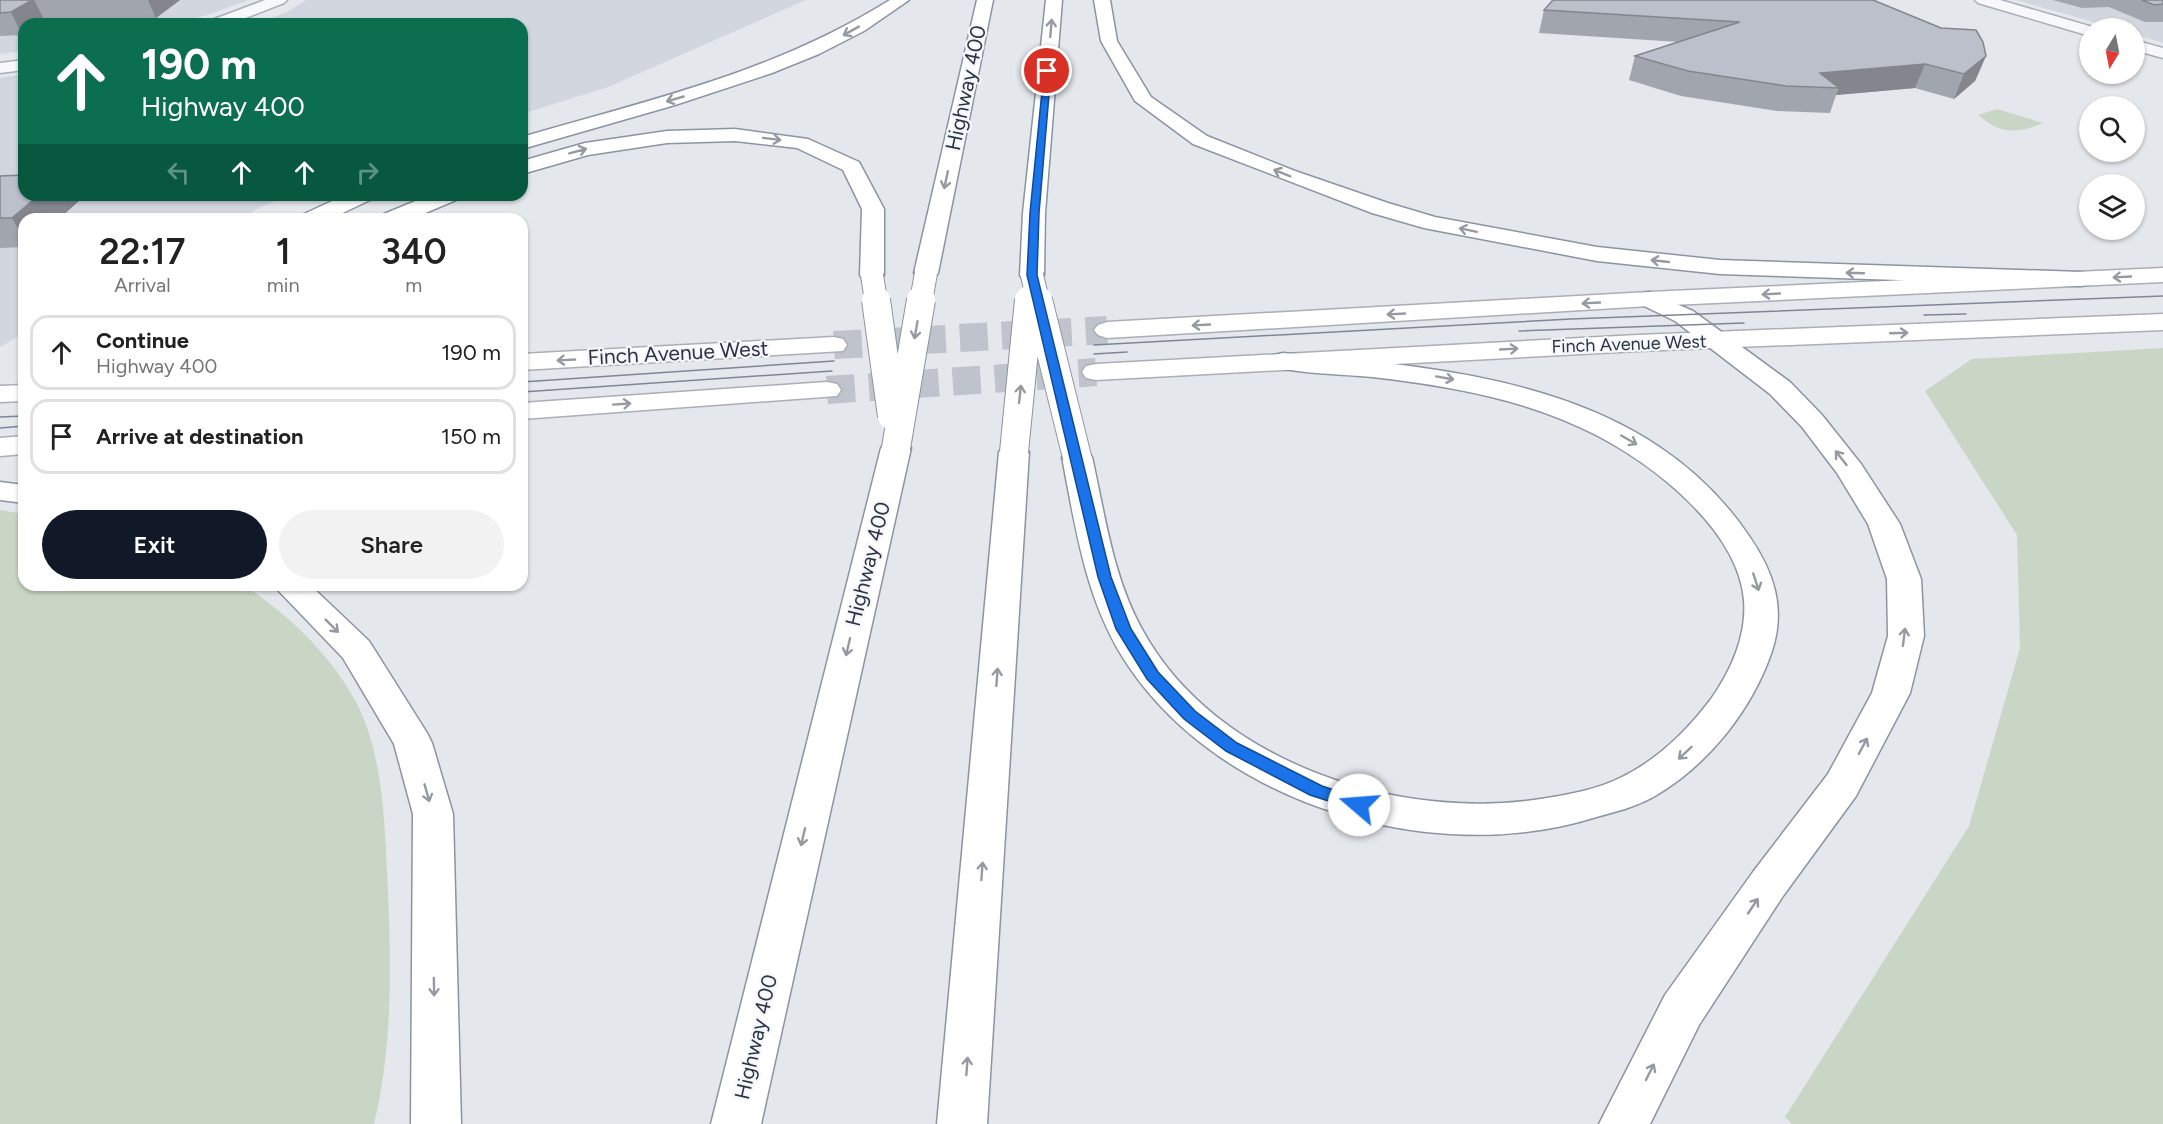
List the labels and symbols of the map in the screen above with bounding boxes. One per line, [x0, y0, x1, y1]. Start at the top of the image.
north arrow [2079, 18, 2145, 84]
one-way arrow [1046, 19, 1057, 38]
street label: Highway 400 [940, 23, 991, 153]
one-way arrow [843, 25, 860, 37]
pin [1021, 45, 1072, 96]
one-way arrow [666, 93, 685, 105]
one-way arrow [761, 134, 781, 145]
one-way arrow [568, 145, 587, 156]
one-way arrow [1273, 167, 1291, 178]
one-way arrow [940, 170, 951, 190]
one-way arrow [1458, 224, 1477, 236]
one-way arrow [1651, 255, 1671, 266]
one-way arrow [1845, 267, 1865, 279]
one-way arrow [2113, 272, 2133, 283]
one-way arrow [1761, 288, 1781, 299]
one-way arrow [1581, 297, 1601, 308]
one-way arrow [1387, 308, 1407, 319]
one-way arrow [1192, 319, 1212, 330]
one-way arrow [910, 320, 921, 340]
one-way arrow [1888, 328, 1908, 339]
street label: Finch Avenue West [1551, 330, 1707, 358]
street label: Finch Avenue West [587, 335, 769, 370]
one-way arrow [1498, 344, 1518, 355]
one-way arrow [556, 354, 576, 365]
one-way arrow [1435, 373, 1454, 384]
one-way arrow [1015, 384, 1026, 404]
one-way arrow [612, 399, 632, 410]
one-way arrow [1620, 435, 1637, 447]
one-way arrow [1835, 451, 1848, 467]
street label: Highway 400 [840, 499, 895, 629]
one-way arrow [1751, 572, 1762, 591]
one-way arrow [325, 618, 340, 633]
one-way arrow [1899, 627, 1910, 647]
one-way arrow [841, 637, 853, 656]
one-way arrow [992, 667, 1003, 687]
one-way arrow [1857, 738, 1869, 755]
one-way arrow [1677, 746, 1692, 760]
position arrow [1327, 773, 1391, 837]
one-way arrow [422, 783, 433, 802]
one-way arrow [797, 827, 809, 846]
one-way arrow [976, 862, 987, 882]
one-way arrow [1747, 899, 1759, 915]
street label: Highway 400 [729, 972, 782, 1102]
one-way arrow [428, 977, 440, 997]
one-way arrow [961, 1056, 972, 1076]
one-way arrow [1644, 1064, 1656, 1081]

